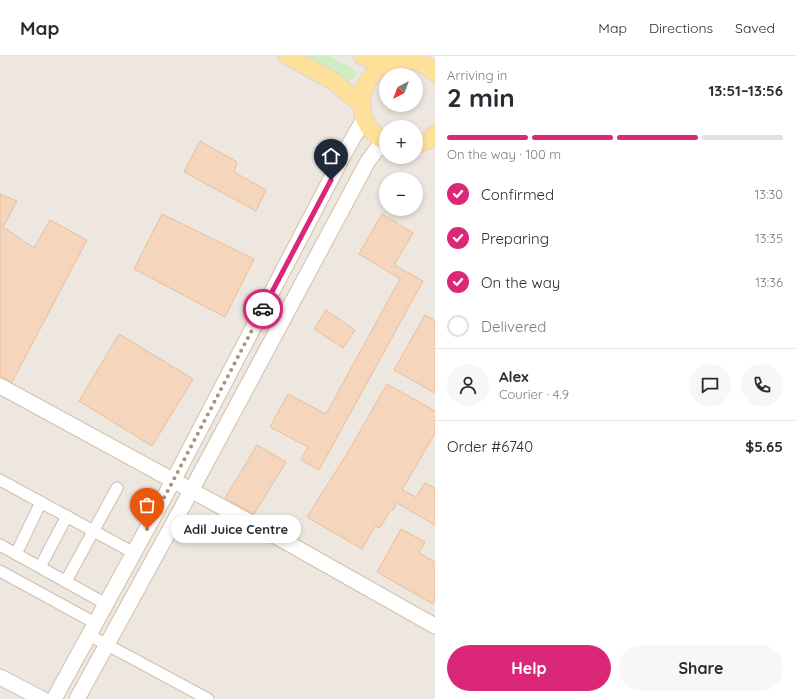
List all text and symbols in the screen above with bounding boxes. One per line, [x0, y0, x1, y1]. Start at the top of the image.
text: Map [20, 16, 59, 40]
text: Map [598, 19, 627, 37]
text: Directions [649, 19, 713, 37]
text: Saved [735, 19, 775, 37]
text: Arriving in [447, 67, 507, 83]
north arrow [379, 68, 423, 112]
map controls [379, 68, 423, 216]
text: 2 min [447, 81, 515, 114]
text: 13:51–13:56 [708, 81, 783, 100]
button: + [379, 120, 423, 164]
pin [314, 139, 348, 180]
icon: home [320, 145, 342, 167]
text: On the way · 100 m [447, 146, 561, 162]
button: − [379, 172, 423, 216]
icon: check [447, 183, 469, 205]
text: Confirmed [481, 185, 554, 204]
text: 13:30 [754, 186, 783, 202]
icon: check [447, 227, 469, 249]
text: Preparing [481, 229, 549, 248]
text: 13:35 [755, 230, 783, 246]
icon: check [447, 271, 469, 293]
text: On the way [481, 273, 560, 292]
text: 13:36 [755, 274, 783, 290]
courier [243, 289, 283, 329]
icon: car [252, 298, 274, 320]
text: Delivered [481, 317, 546, 336]
button: person [447, 364, 489, 406]
button: chat [689, 364, 731, 406]
button: phone [741, 364, 783, 406]
text: Alex [499, 367, 529, 386]
text: Courier · 4.9 [499, 386, 569, 402]
text: Order #6740 [447, 437, 533, 456]
text: $5.65 [745, 437, 783, 456]
pin [130, 488, 164, 529]
icon: bag [136, 494, 158, 516]
callout: Adil Juice Centre [171, 515, 301, 543]
text: Adil Juice Centre [184, 521, 288, 537]
button: Help [447, 645, 611, 691]
button: Share [619, 645, 783, 691]

